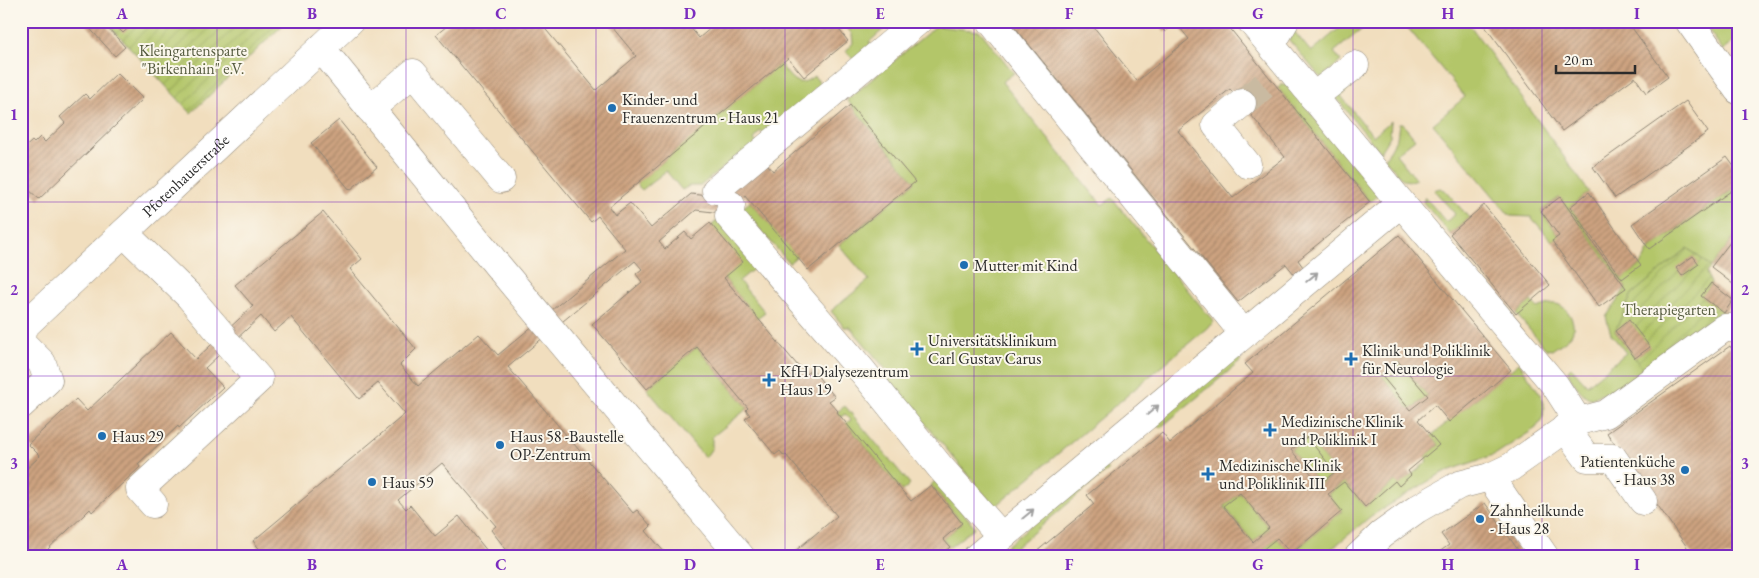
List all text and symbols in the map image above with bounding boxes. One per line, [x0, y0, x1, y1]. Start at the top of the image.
text: A [115, 3, 128, 24]
text: B [307, 3, 317, 24]
text: C [495, 3, 507, 24]
text: D [684, 3, 696, 24]
text: E [875, 3, 885, 24]
text: F [1065, 3, 1074, 24]
text: G [1252, 3, 1264, 24]
text: H [1442, 3, 1455, 24]
text: I [1634, 3, 1640, 24]
park label: Kleingartensparte "Birkenhain" e.V. [139, 40, 247, 79]
scale bar [1556, 42, 1635, 74]
text: 20 m [1564, 50, 1593, 69]
place label: Kinder- und Frauenzentrum - Haus 21 [622, 89, 779, 128]
marker: Kinder- und Frauenzentrum - Haus 21 [606, 102, 618, 114]
text: 1 [10, 104, 18, 125]
text: 1 [1741, 104, 1749, 125]
street label: Pfotenhauerstraße [137, 130, 234, 222]
place label: Mutter mit Kind [974, 255, 1079, 276]
marker: Mutter mit Kind [958, 259, 970, 271]
one-way arrow [1306, 271, 1319, 282]
text: 2 [10, 279, 19, 300]
text: 2 [1741, 279, 1750, 300]
park label: Therapiegarten [1622, 299, 1716, 320]
place label: Universitätsklinikum Carl Gustav Carus [928, 330, 1058, 369]
place label: Klinik und Poliklinik für Neurologie [1362, 340, 1491, 379]
marker: Universitätsklinikum Carl Gustav Carus [910, 342, 924, 356]
marker: Klinik und Poliklinik für Neurologie [1344, 352, 1358, 366]
place label: KfH Dialysezentrum Haus 19 [780, 361, 909, 400]
marker: KfH Dialysezentrum Haus 19 [762, 373, 776, 387]
one-way arrow [1146, 405, 1159, 416]
place label: Medizinische Klinik und Poliklinik I [1281, 411, 1404, 450]
marker: Medizinische Klinik und Poliklinik I [1263, 423, 1277, 437]
place label: Haus 29 [112, 426, 164, 447]
place label: Haus 58 -Baustelle OP-Zentrum [510, 426, 624, 465]
marker: Haus 29 [96, 430, 108, 442]
marker: Haus 58 -Baustelle OP-Zentrum [494, 439, 506, 451]
place label: Patientenküche - Haus 38 [1580, 451, 1675, 490]
text: 3 [10, 453, 18, 474]
text: 3 [1741, 453, 1749, 474]
place label: Medizinische Klinik und Poliklinik III [1219, 455, 1342, 494]
marker: Patientenküche - Haus 38 [1679, 464, 1691, 476]
marker: Medizinische Klinik und Poliklinik III [1201, 467, 1215, 481]
place label: Haus 59 [382, 472, 434, 493]
marker: Haus 59 [366, 476, 378, 488]
place label: Zahnheilkunde - Haus 28 [1490, 500, 1584, 539]
one-way arrow [1021, 509, 1034, 520]
marker: Zahnheilkunde - Haus 28 [1474, 513, 1486, 525]
text: A [115, 554, 128, 575]
text: B [307, 554, 317, 575]
text: C [495, 554, 507, 575]
text: D [684, 554, 696, 575]
text: E [875, 554, 885, 575]
text: F [1065, 554, 1074, 575]
text: G [1252, 554, 1264, 575]
text: H [1442, 554, 1455, 575]
text: I [1634, 554, 1640, 575]

